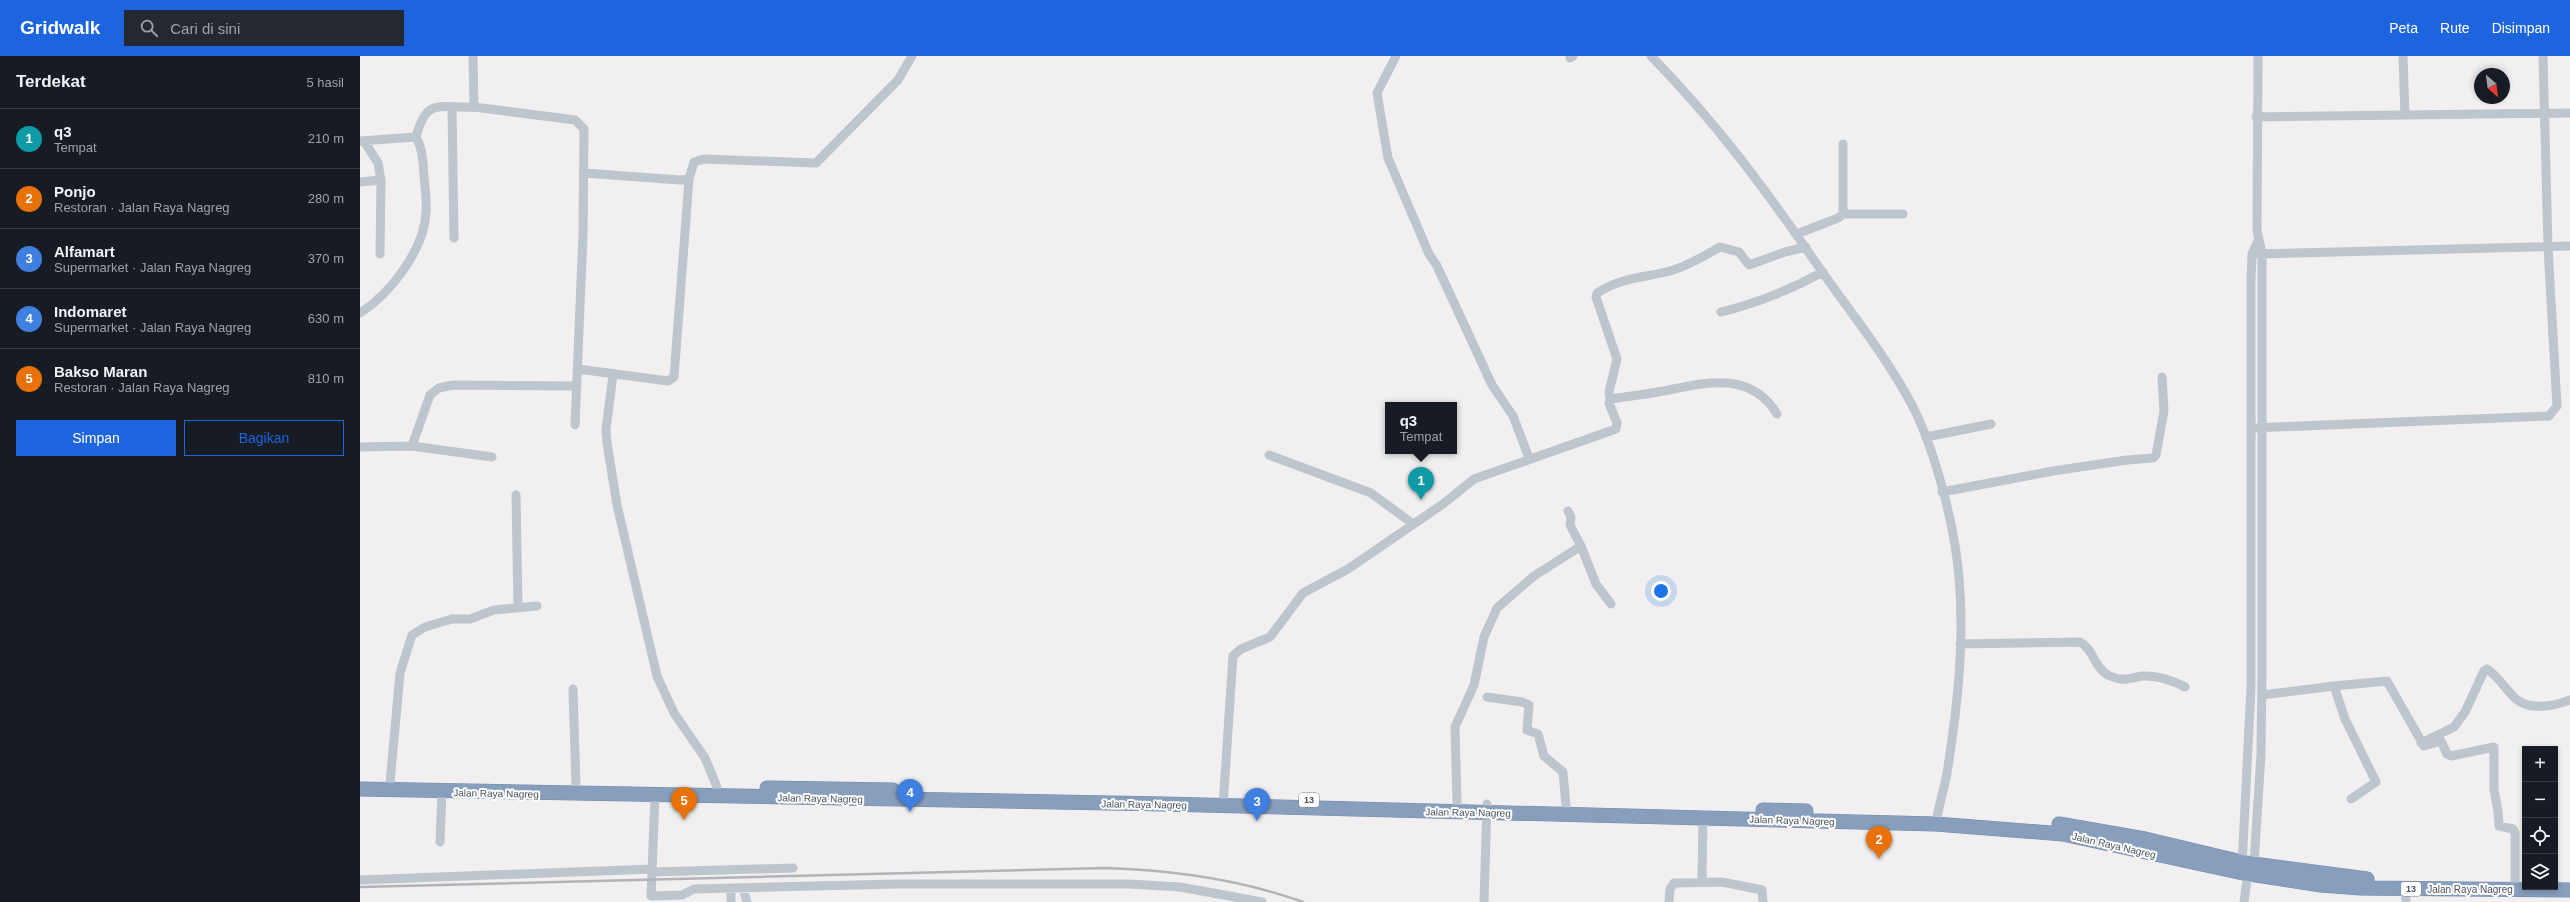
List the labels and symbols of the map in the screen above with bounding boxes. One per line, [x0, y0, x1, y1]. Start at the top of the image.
north arrow [2474, 68, 2510, 104]
pin: 1 [1408, 467, 1434, 500]
your location [1651, 581, 1671, 601]
pin: 4 [897, 779, 923, 812]
street label: Jalan Raya Nagreg [453, 787, 539, 800]
pin: 5 [671, 787, 697, 820]
pin: 3 [1244, 788, 1270, 821]
street label: Jalan Raya Nagreg [777, 792, 863, 805]
road number: 13 [1299, 793, 1319, 807]
street label: Jalan Raya Nagreg [1101, 798, 1187, 811]
street label: Jalan Raya Nagreg [1425, 806, 1511, 819]
street label: Jalan Raya Nagreg [1749, 814, 1835, 827]
pin: 2 [1866, 826, 1892, 859]
street label: Jalan Raya Nagreg [2071, 830, 2157, 860]
road number: 13 [2401, 882, 2421, 896]
street label: Jalan Raya Nagreg [2427, 884, 2513, 895]

